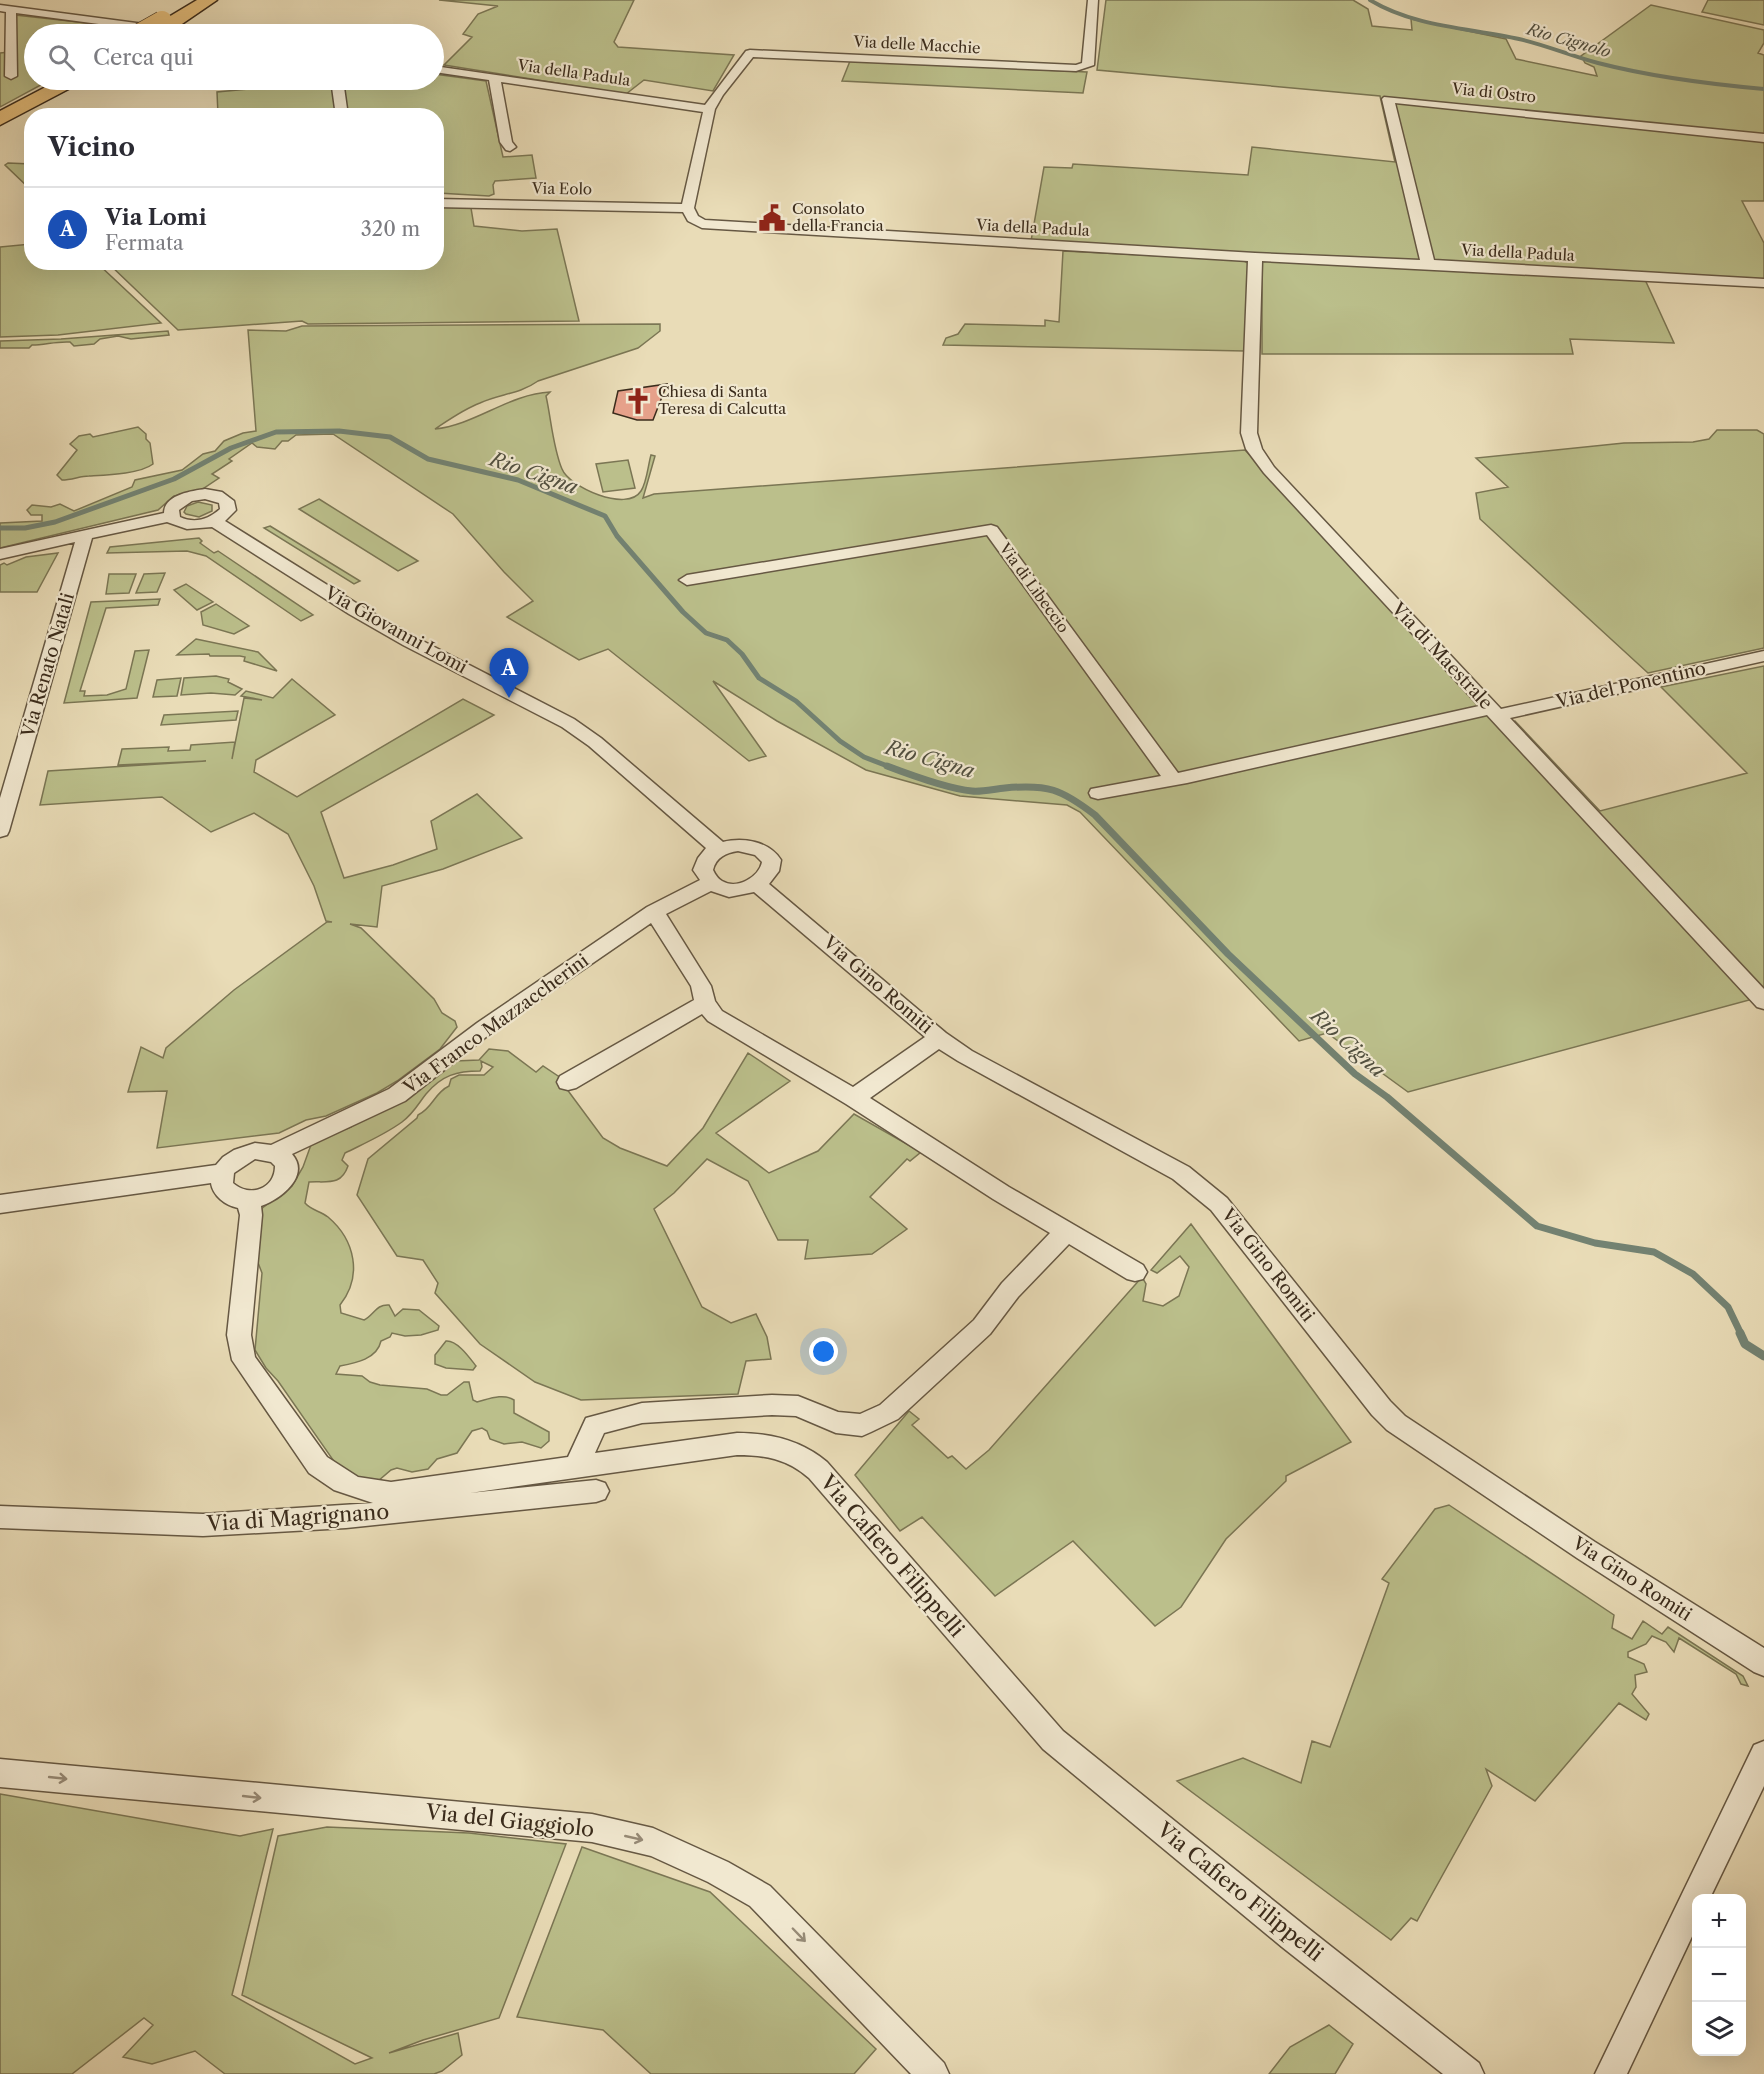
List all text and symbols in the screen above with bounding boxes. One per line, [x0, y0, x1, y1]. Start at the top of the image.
water label: Rio Cignolo [1523, 18, 1613, 62]
search box [24, 24, 444, 90]
street label: Via delle Macchie [852, 32, 981, 57]
icon: search [45, 41, 78, 74]
text: Cerca qui [93, 44, 194, 71]
street label: Via della Padula [515, 55, 632, 90]
street label: Via di Ostro [1450, 79, 1537, 106]
text: Vicino [48, 131, 135, 163]
street label: Via Eolo [531, 178, 592, 199]
place label: Consolato della Francia [792, 199, 884, 235]
public building icon: Consolato della Francia [757, 203, 787, 233]
text: Via Lomi [105, 204, 207, 231]
street label: Via della Padula [975, 215, 1090, 240]
text: A [60, 217, 75, 241]
text: 320 m [361, 217, 420, 241]
text: Fermata [105, 231, 184, 255]
street label: Via della Padula [1460, 240, 1575, 265]
place label: Chiesa di Santa Teresa di Calcutta [658, 382, 786, 418]
church icon: Chiesa di Santa Teresa di Calcutta [623, 386, 653, 416]
water label: Rio Cigna [485, 446, 581, 499]
street label: Via di Libeccio [995, 538, 1073, 636]
street label: Via Giovanni Lomi [320, 581, 472, 679]
street label: Via Renato Natali [17, 590, 79, 741]
street label: Via di Maestrale [1386, 597, 1497, 714]
pin: A [490, 648, 528, 698]
street label: Via del Ponentino [1553, 657, 1708, 713]
water label: Rio Cigna [881, 734, 977, 783]
street label: Via Gino Romiti [818, 931, 938, 1039]
street label: Via Franco Mazzaccherini [398, 949, 593, 1099]
water label: Rio Cigna [1305, 1002, 1390, 1083]
street label: Via Gino Romiti [1216, 1203, 1319, 1326]
your location [809, 1337, 838, 1366]
street label: Via Cafiero Filippelli [815, 1469, 970, 1642]
street label: Via di Magrignano [205, 1499, 390, 1536]
street label: Via Gino Romiti [1567, 1532, 1696, 1626]
one-way arrow [48, 1773, 68, 1784]
one-way arrow [242, 1792, 262, 1803]
street label: Via del Giaggiolo [424, 1799, 595, 1842]
street label: Via Cafiero Filippelli [1151, 1816, 1328, 1966]
one-way arrow [624, 1833, 643, 1844]
map controls [1692, 1894, 1746, 2056]
button: + [1692, 1894, 1746, 1948]
one-way arrow [792, 1928, 806, 1943]
button: − [1692, 1948, 1746, 2002]
button: layers [1692, 2002, 1746, 2056]

